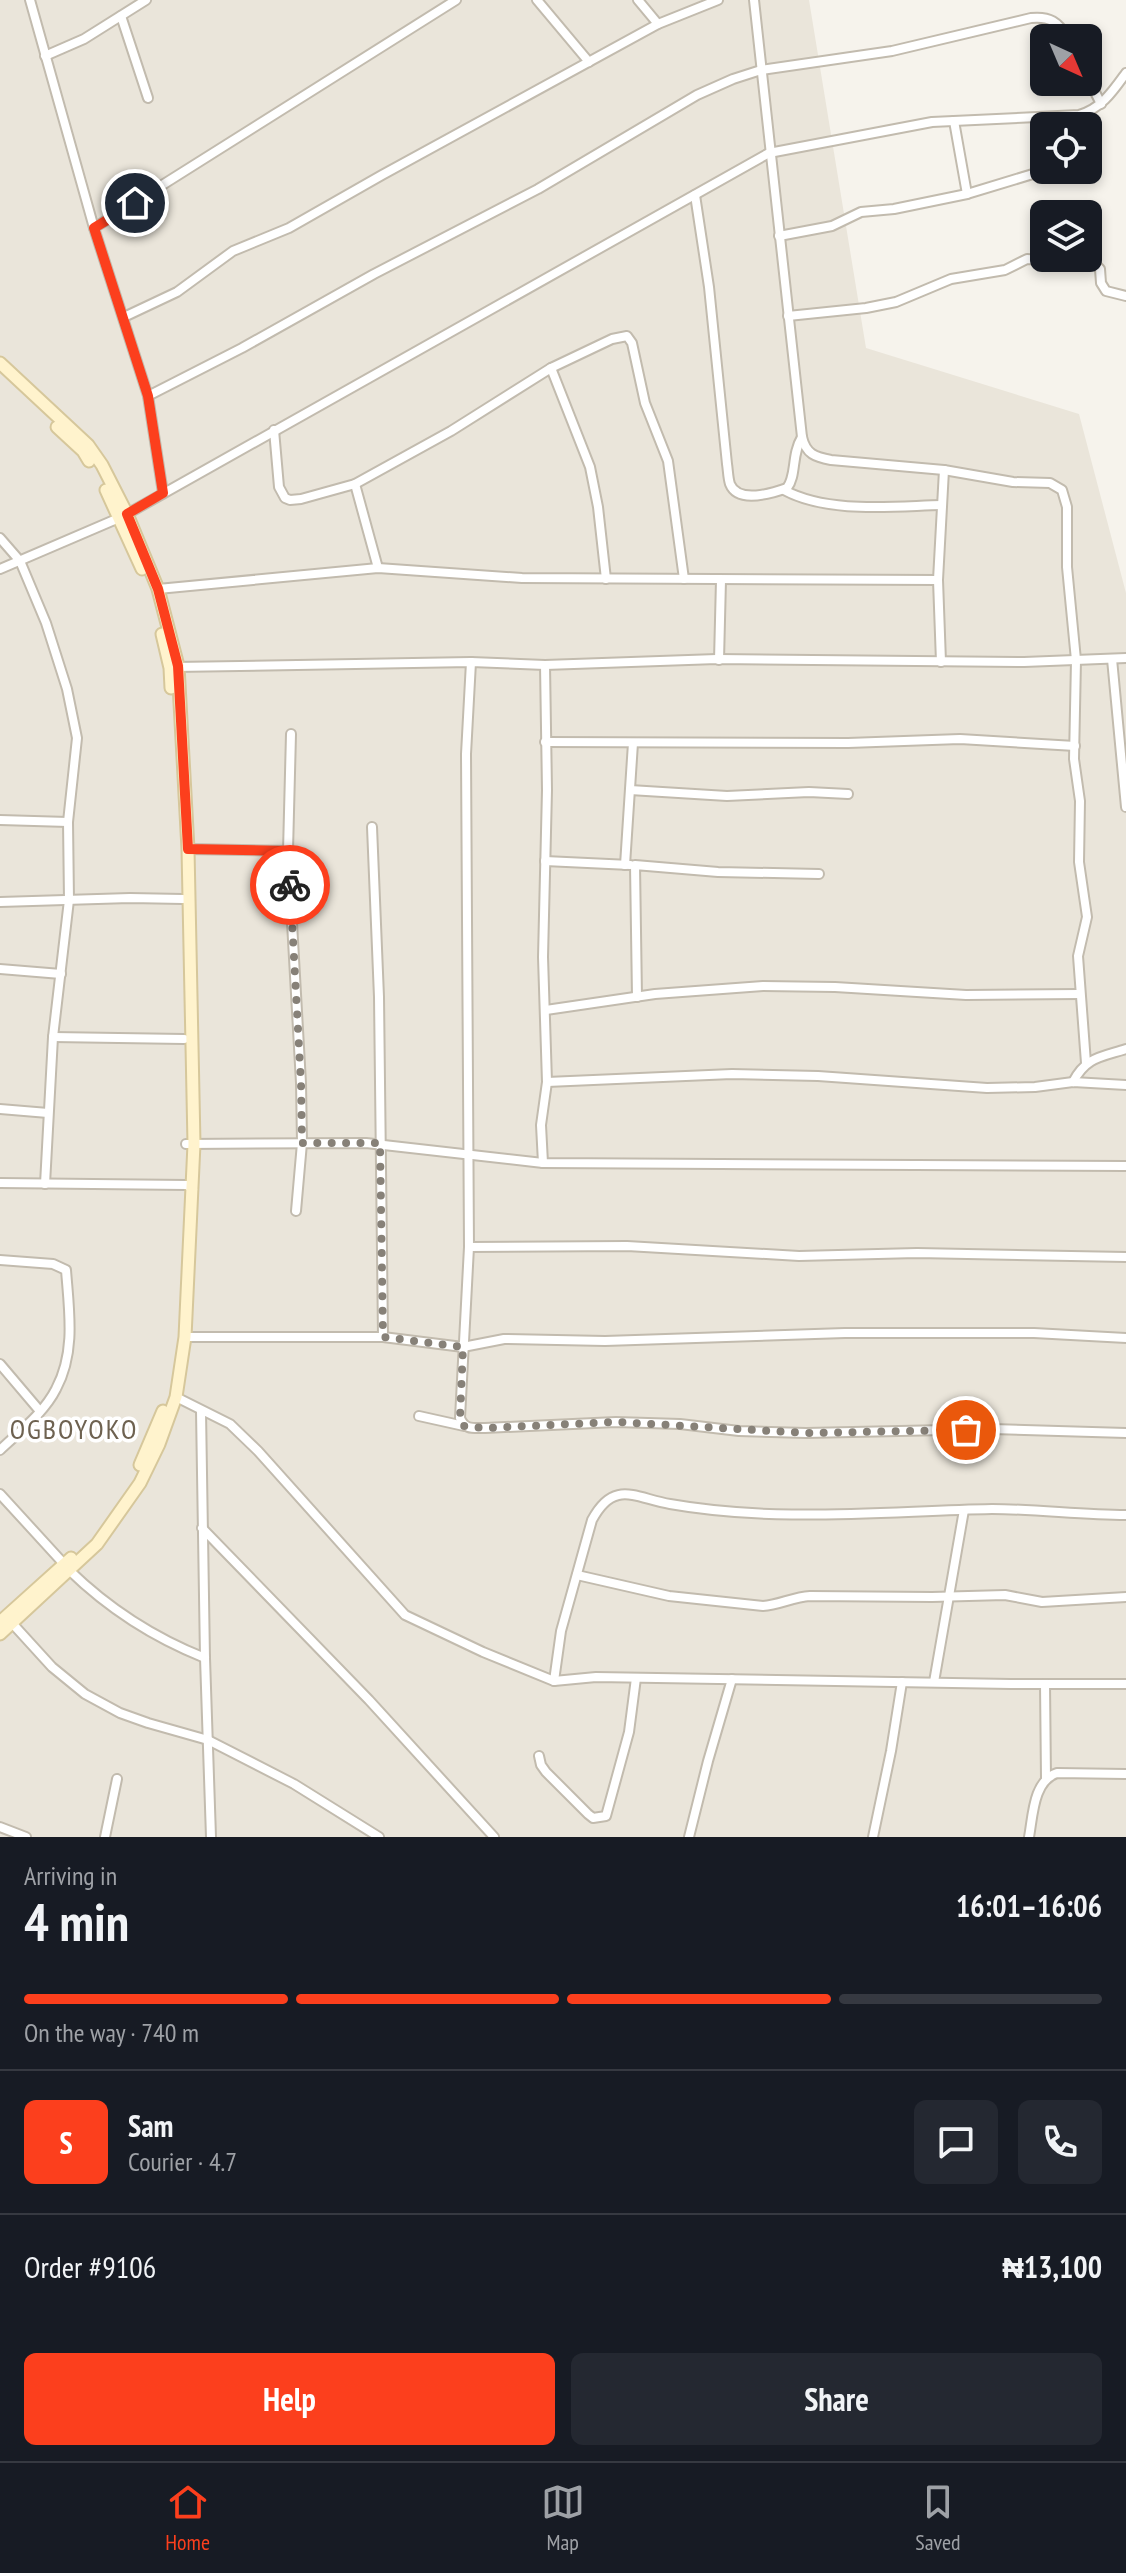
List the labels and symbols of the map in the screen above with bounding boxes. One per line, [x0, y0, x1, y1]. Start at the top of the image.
north arrow [1030, 24, 1102, 96]
pin [101, 169, 169, 237]
courier [250, 845, 330, 925]
pin [932, 1396, 1000, 1464]
district label: OGBOYOKO [10, 1410, 138, 1447]

